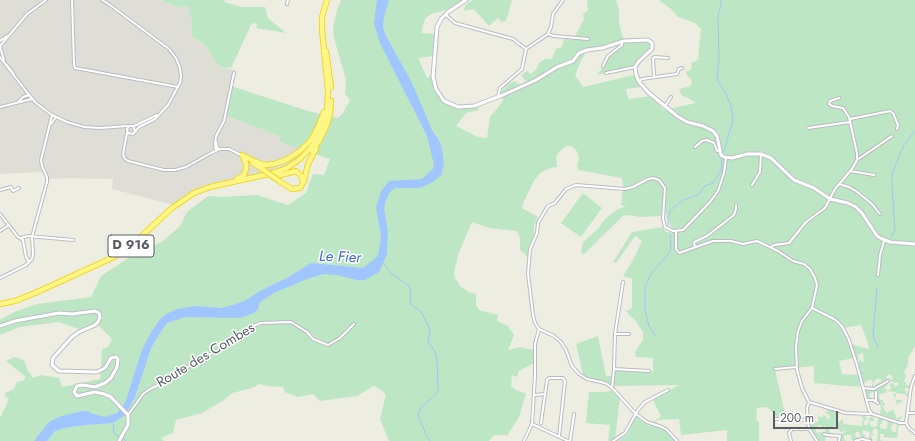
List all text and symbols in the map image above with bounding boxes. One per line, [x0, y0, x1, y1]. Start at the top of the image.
road number: D 916 [108, 235, 154, 257]
water label: Le Fier [319, 248, 361, 268]
street label: Route des Combes [154, 320, 258, 392]
scale bar [775, 403, 840, 429]
text: 200 m [780, 409, 814, 427]

